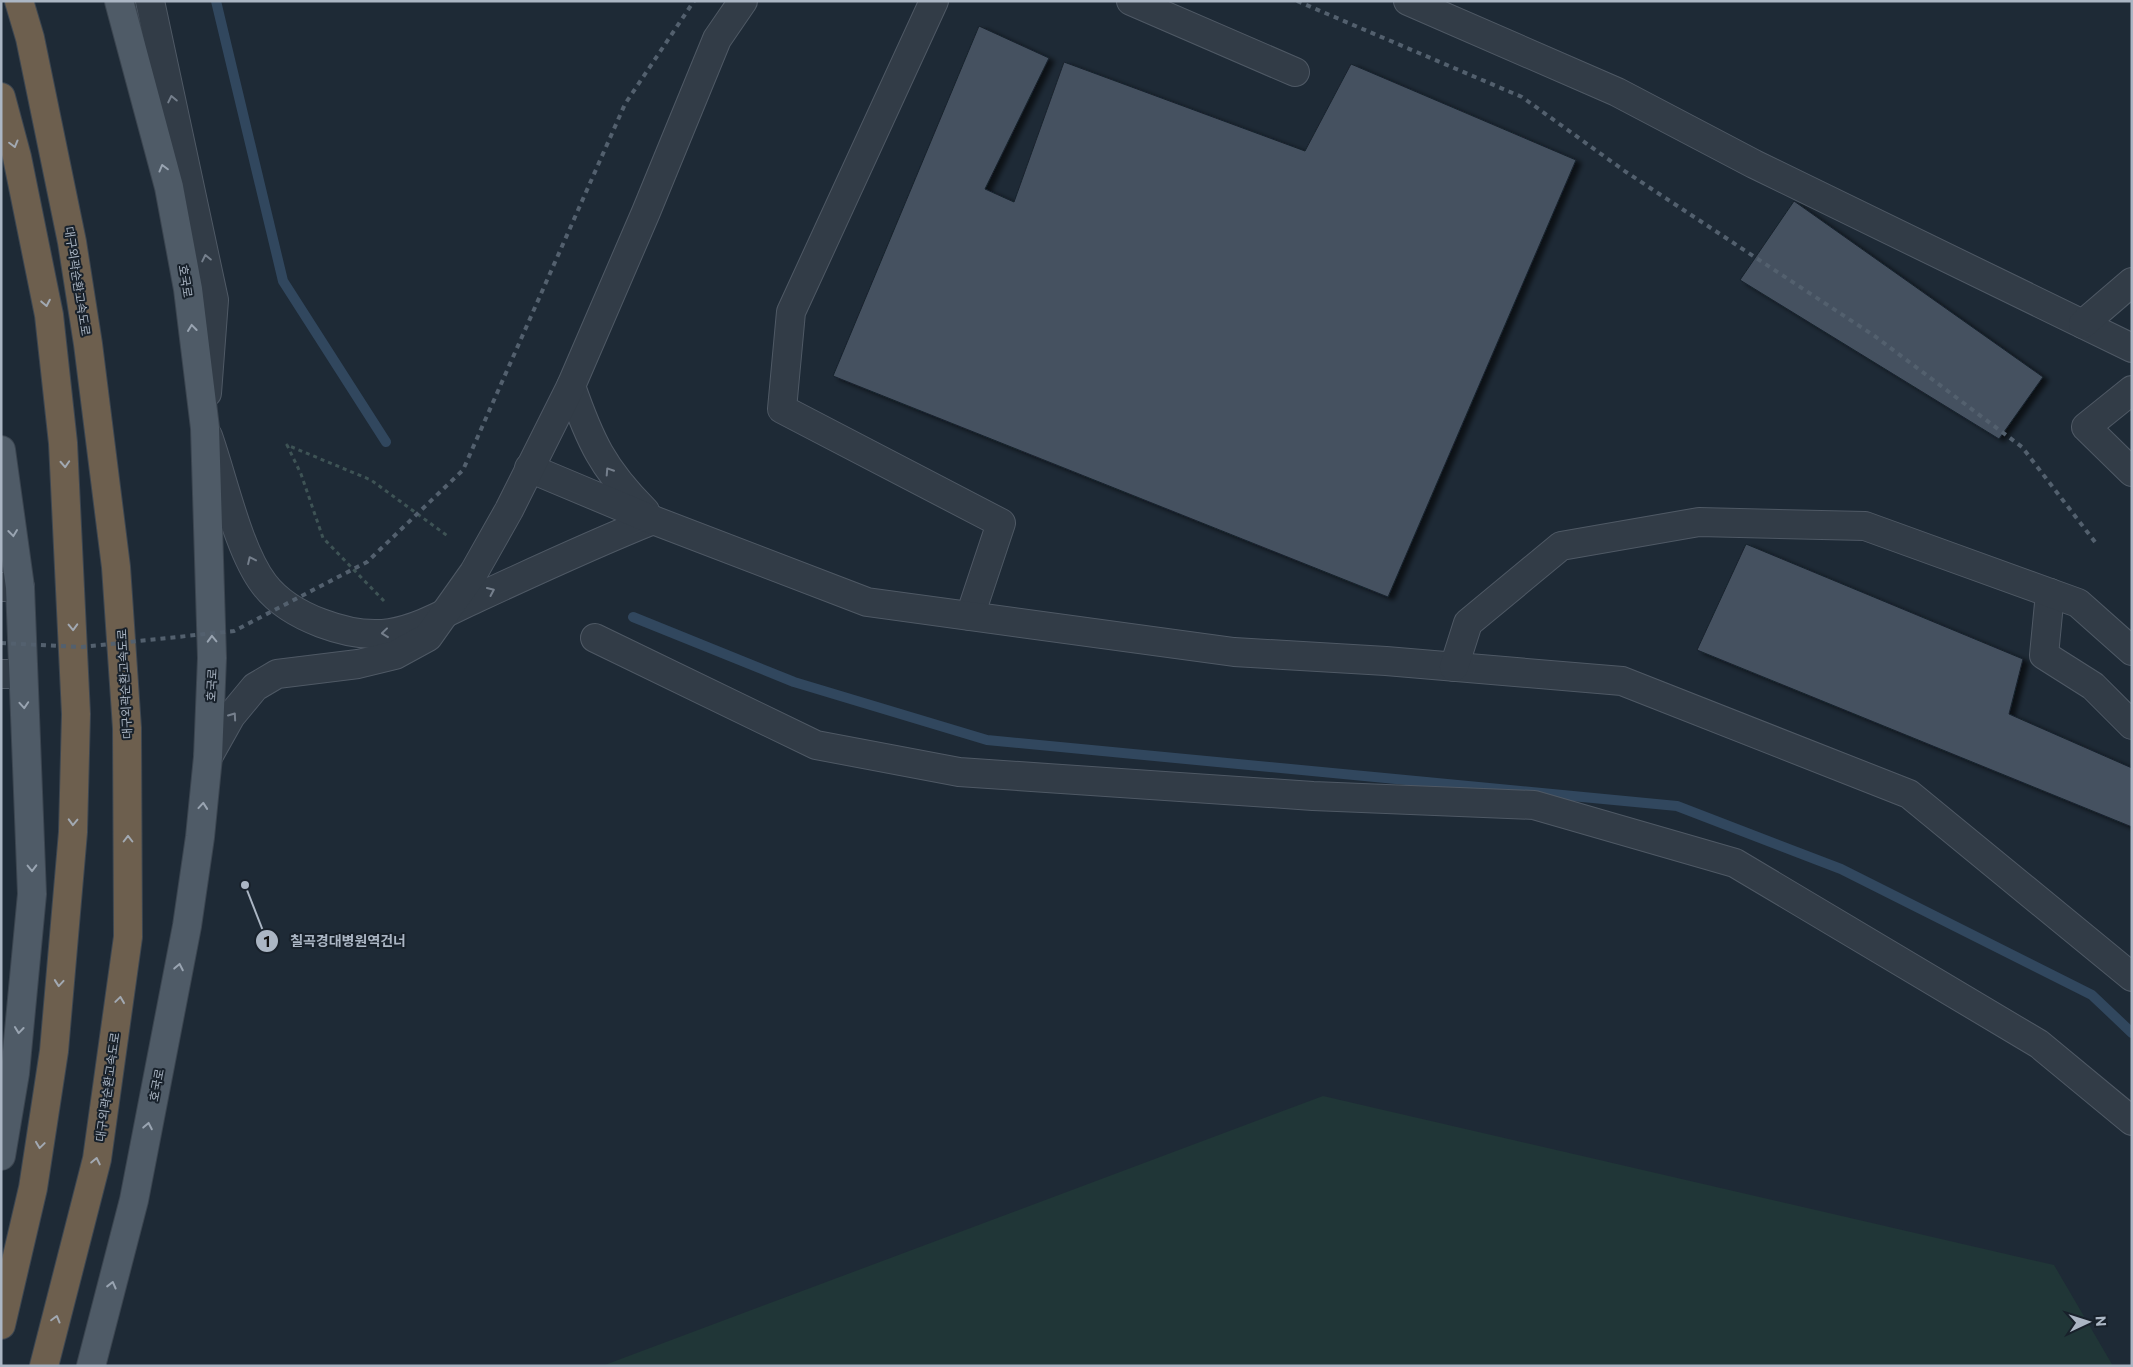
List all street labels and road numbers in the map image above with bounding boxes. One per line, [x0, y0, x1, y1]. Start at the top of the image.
street label: 대구외곽순환고속도로 [62, 225, 94, 337]
street label: 호국로 [176, 264, 196, 298]
street label: 대구외곽순환고속도로 [114, 629, 134, 739]
street label: 호국로 [203, 668, 219, 702]
street label: 대구외곽순환고속도로 [92, 1031, 122, 1143]
street label: 호국로 [146, 1067, 166, 1103]

